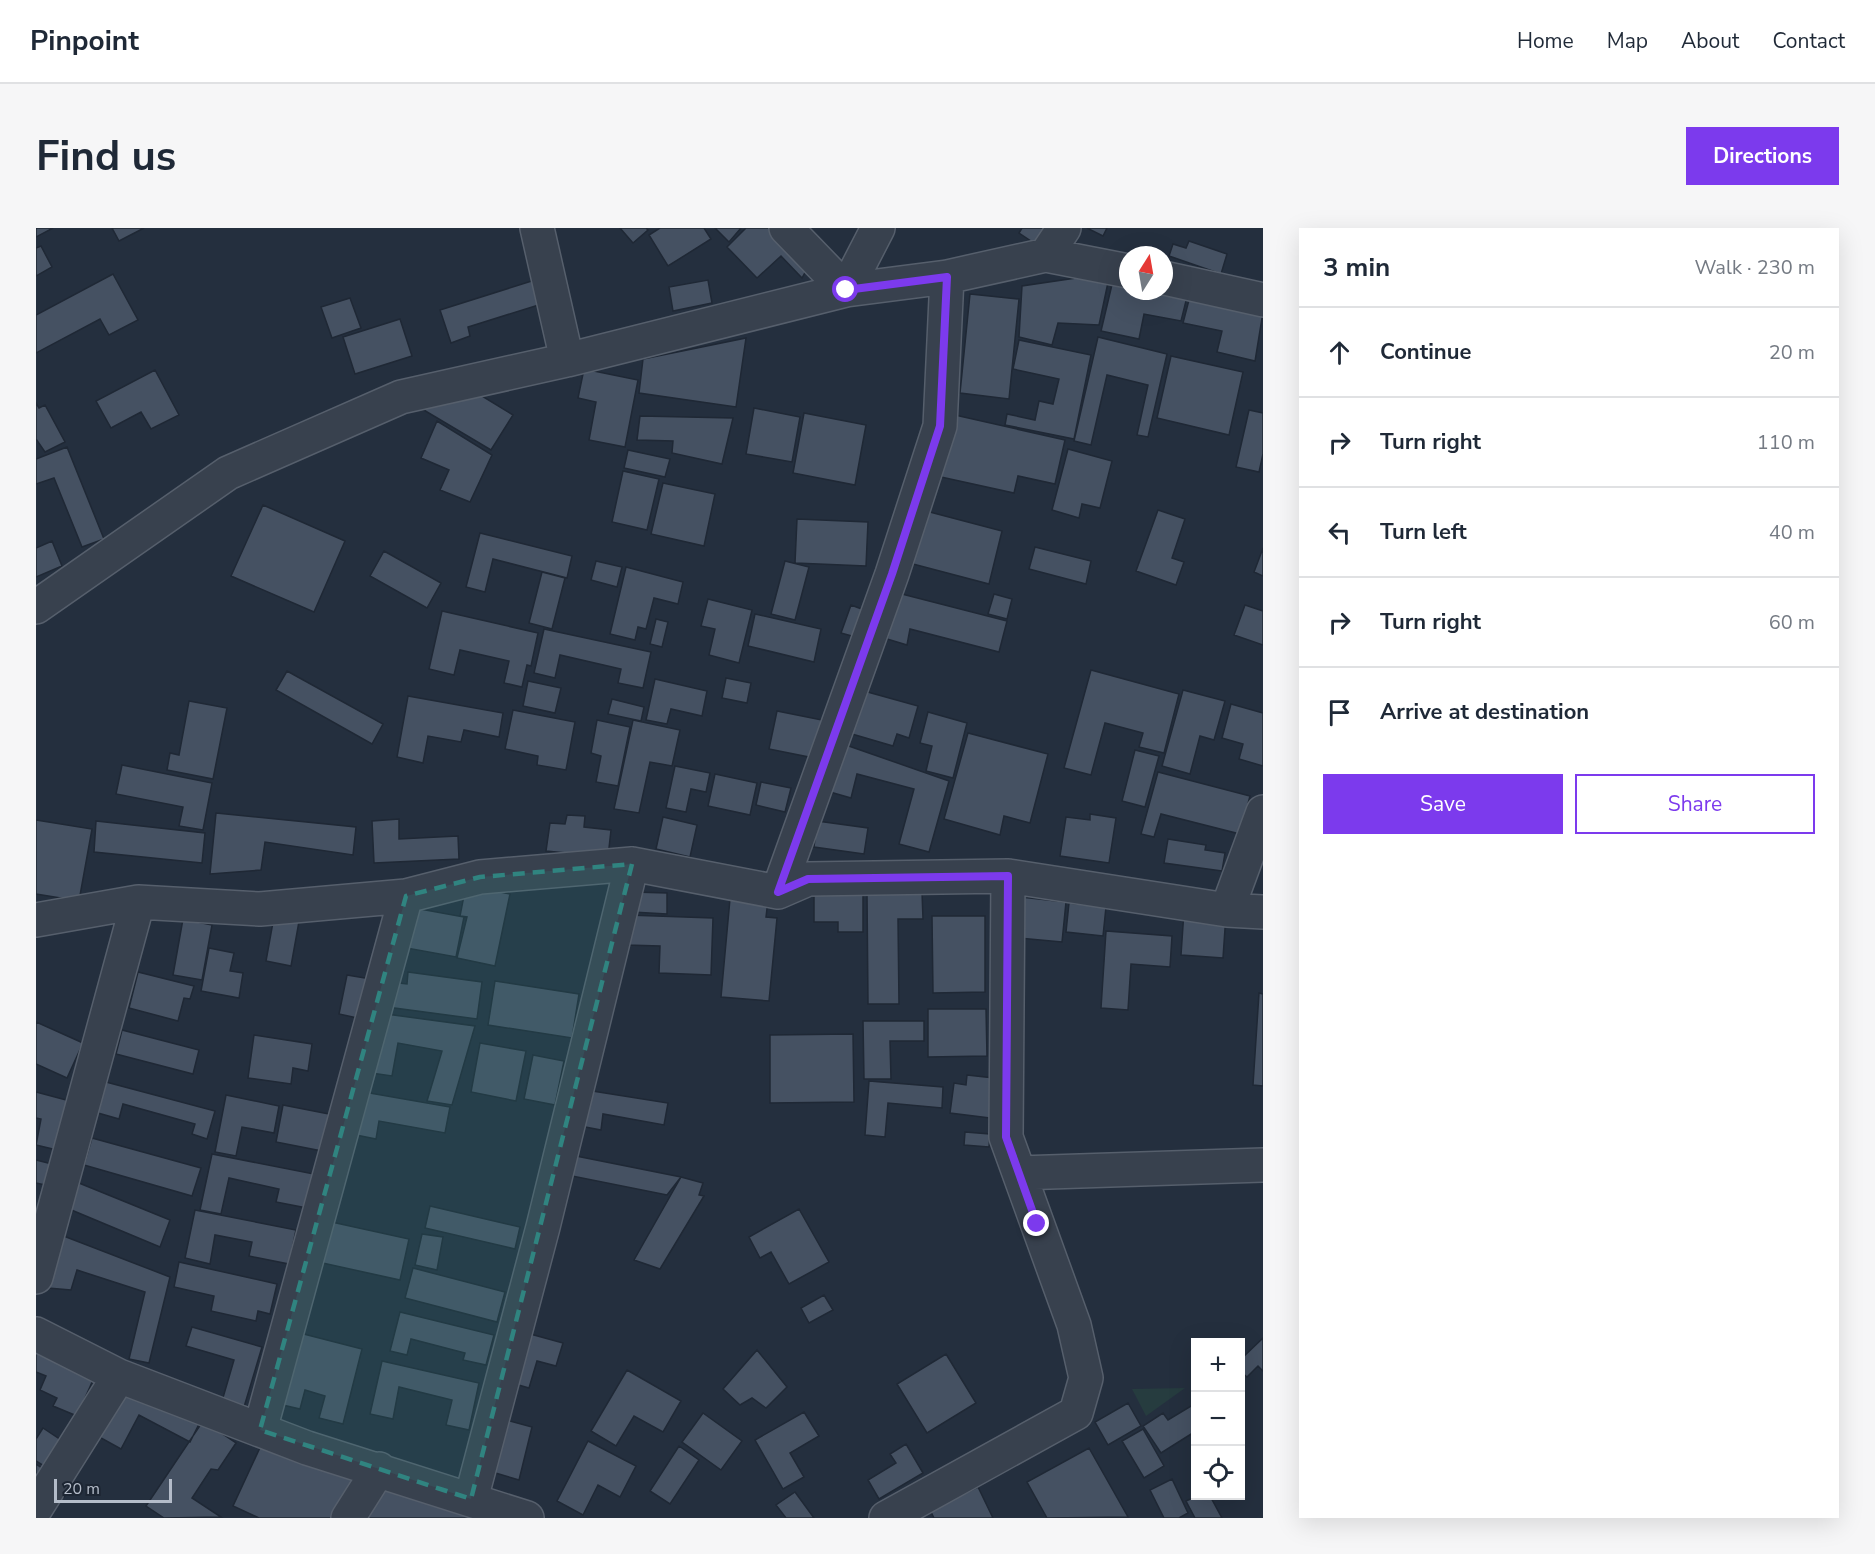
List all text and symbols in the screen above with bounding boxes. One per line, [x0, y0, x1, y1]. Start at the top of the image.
text: Pinpoint [30, 22, 139, 60]
text: Home [1517, 27, 1574, 55]
text: Map [1607, 27, 1648, 55]
text: About [1681, 27, 1739, 55]
text: Contact [1772, 27, 1845, 55]
button: Directions [1686, 127, 1839, 185]
text: Find us [36, 128, 176, 185]
north arrow [1119, 246, 1173, 300]
text: 3 min [1323, 250, 1390, 285]
text: Walk · 230 m [1695, 254, 1815, 281]
route start [832, 276, 858, 302]
icon: ahead [1323, 336, 1356, 369]
text: Continue [1380, 337, 1471, 367]
text: 20 m [1769, 339, 1815, 366]
icon: right [1323, 426, 1356, 459]
text: Turn right [1380, 427, 1481, 457]
text: 110 m [1757, 429, 1815, 456]
icon: left [1323, 516, 1356, 549]
text: Turn left [1380, 517, 1467, 547]
text: 40 m [1769, 519, 1815, 546]
icon: right [1323, 606, 1356, 639]
text: Turn right [1380, 607, 1481, 637]
text: 60 m [1769, 609, 1815, 636]
icon: arrive [1323, 696, 1356, 729]
text: Arrive at destination [1380, 697, 1589, 727]
button: Save [1323, 774, 1563, 834]
button: Share [1575, 774, 1815, 834]
route end [1023, 1210, 1049, 1236]
map controls [1191, 1338, 1245, 1500]
button: + [1191, 1338, 1245, 1392]
button: − [1191, 1392, 1245, 1446]
button: locate [1191, 1446, 1245, 1500]
scale bar [54, 1476, 172, 1504]
text: 20 m [63, 1478, 100, 1500]

